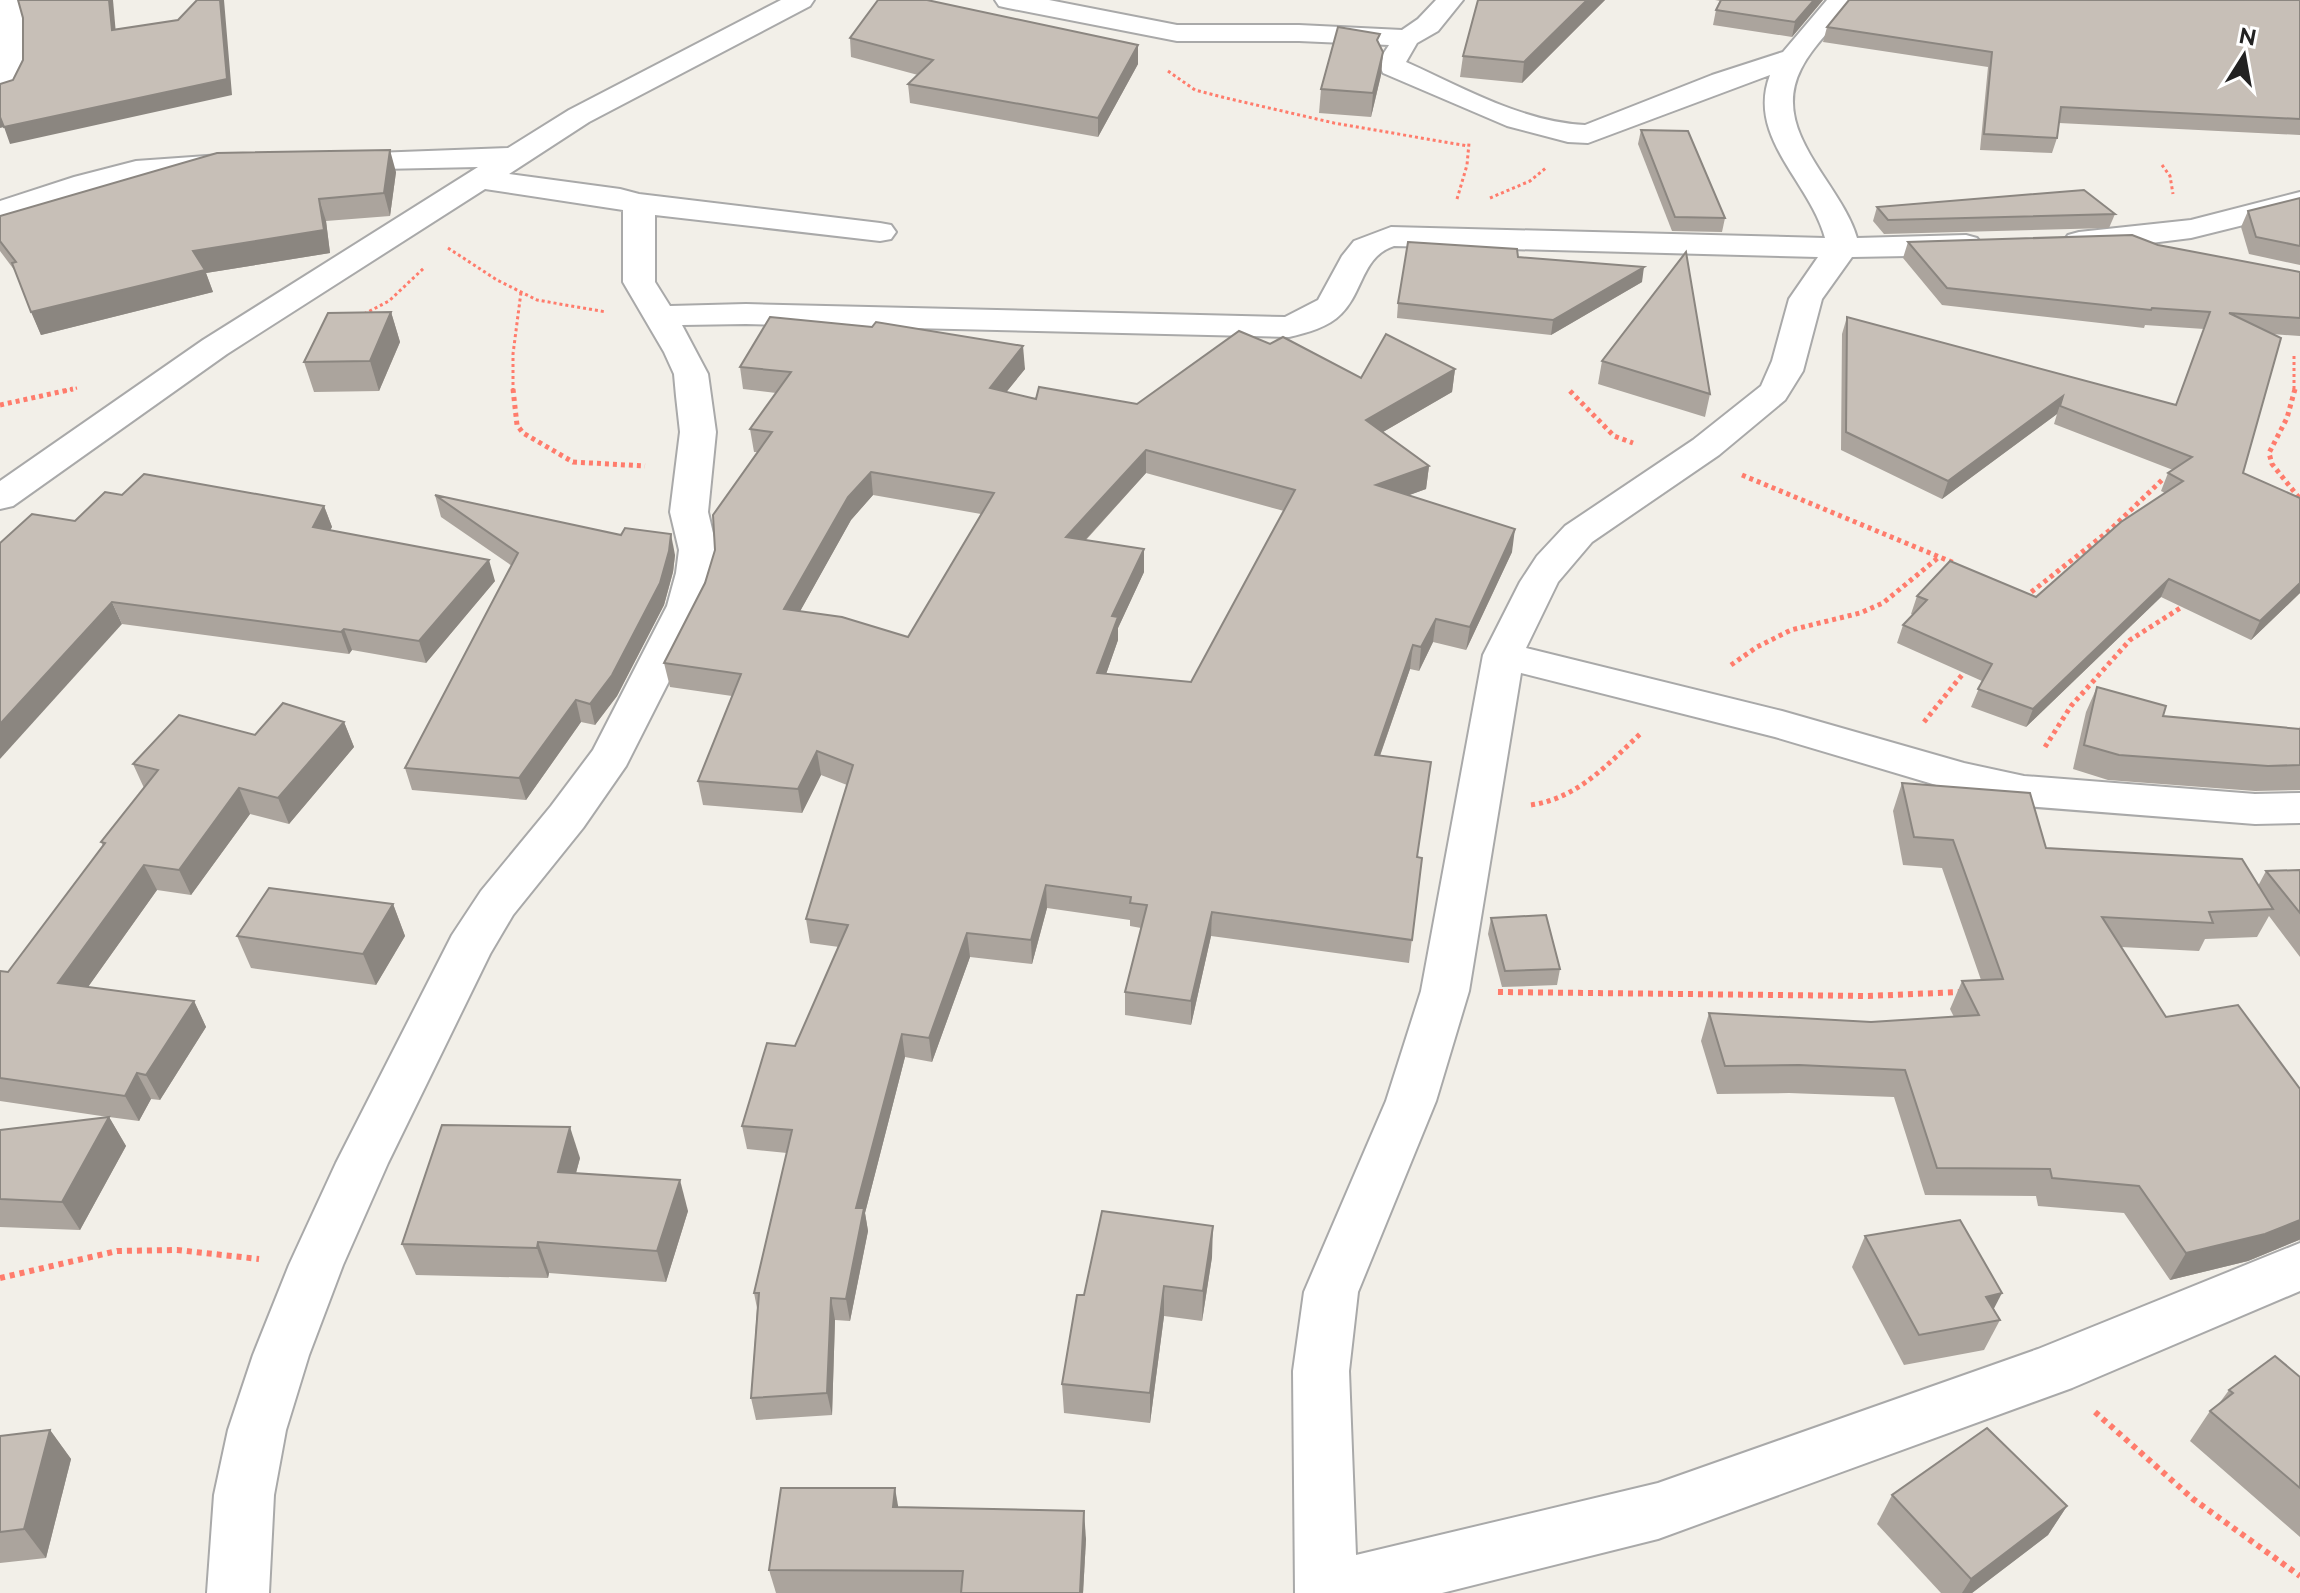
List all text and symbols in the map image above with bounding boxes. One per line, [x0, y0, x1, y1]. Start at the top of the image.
north arrow [2204, 16, 2284, 96]
text: N [2237, 22, 2259, 51]

